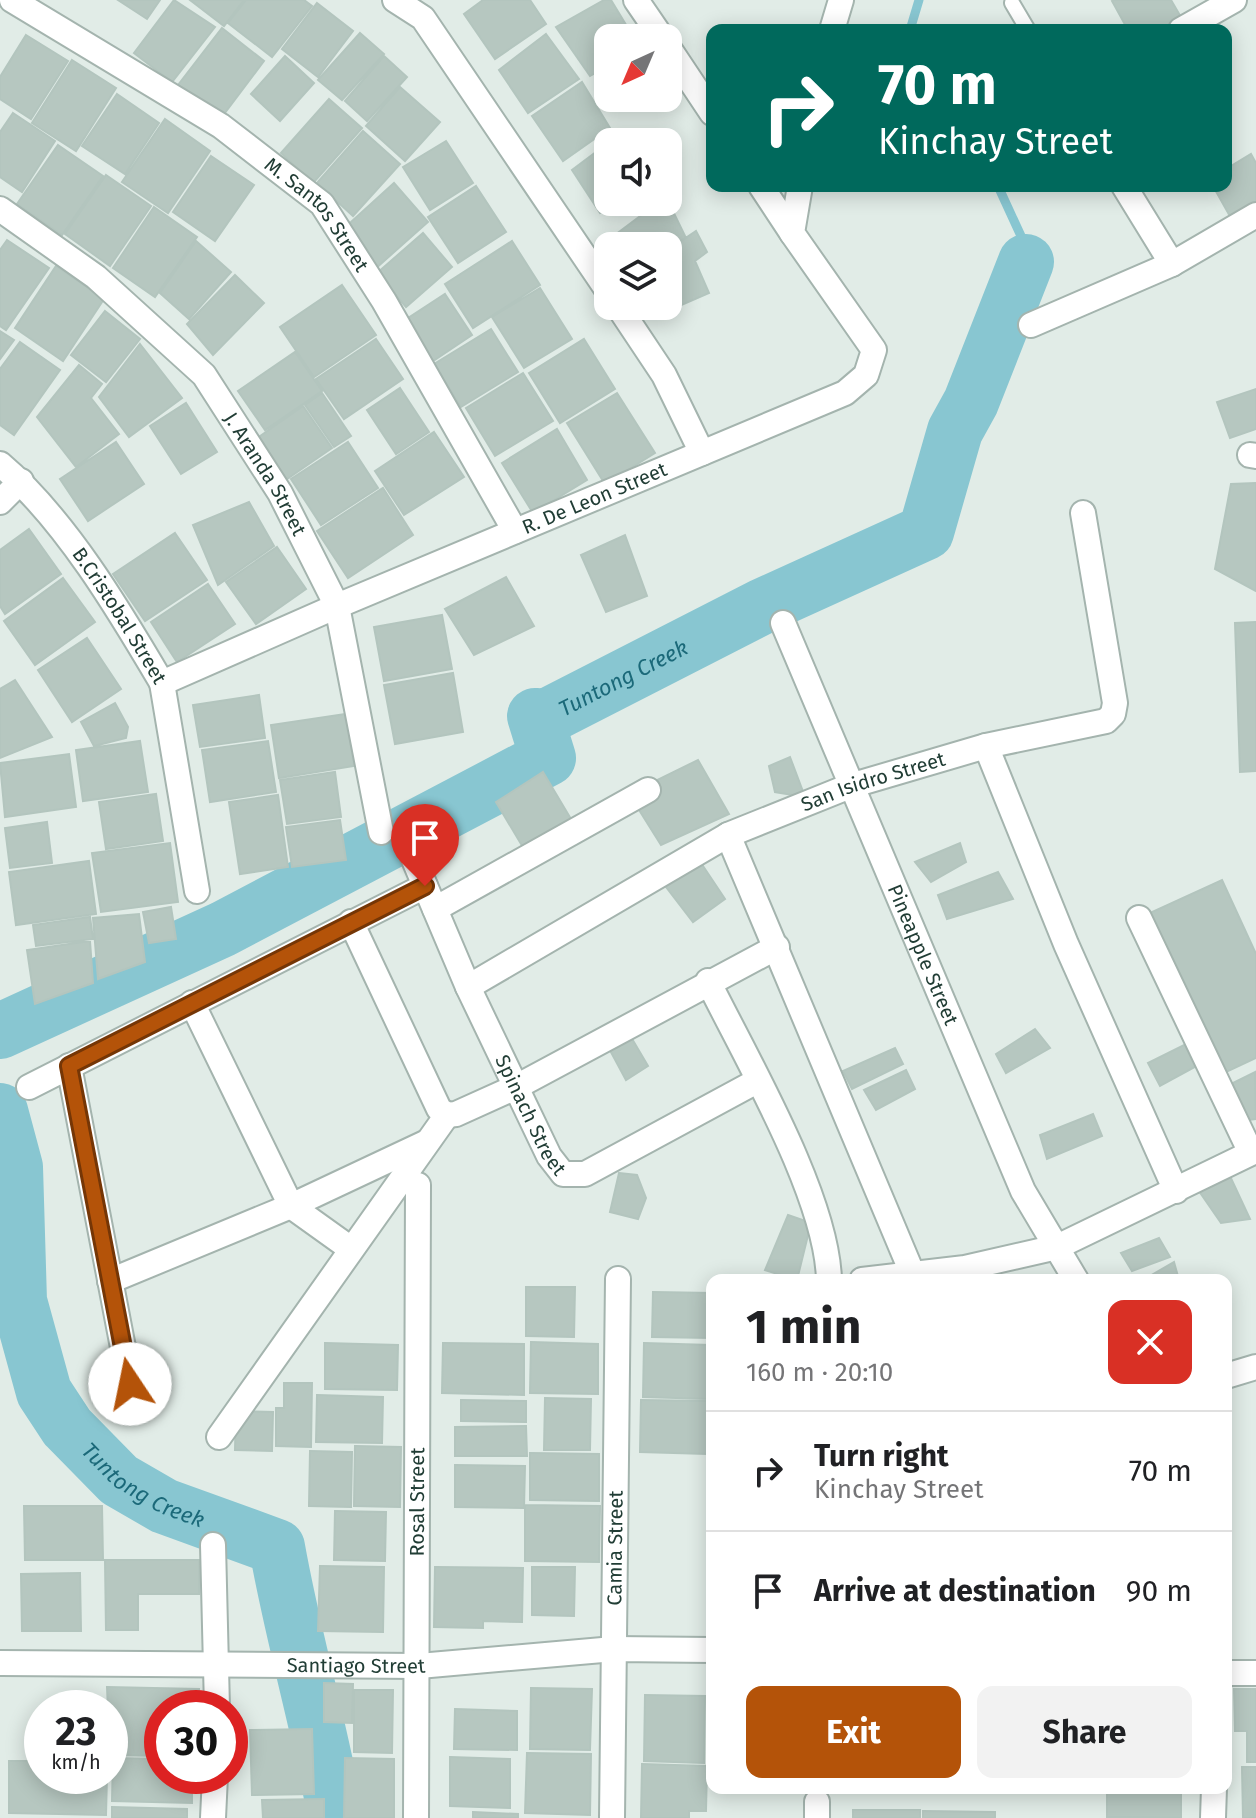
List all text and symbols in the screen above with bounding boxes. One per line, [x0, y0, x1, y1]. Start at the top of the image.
north arrow [594, 24, 682, 112]
map controls [594, 24, 682, 320]
text: 70 m [878, 52, 997, 119]
icon: right [746, 56, 850, 160]
text: Kinchay Street [878, 120, 1113, 164]
button: sound [594, 128, 682, 216]
street label: M. Santos Street [260, 152, 374, 277]
button: layers [594, 232, 682, 320]
street label: J. Aranda Street [219, 408, 312, 540]
street label: R. De Leon Street [518, 457, 671, 539]
street label: B.Cristobal Street [67, 543, 172, 689]
water label: Tuntong Creek [554, 634, 692, 722]
street label: San Isidro Street [798, 746, 949, 816]
pin [391, 804, 459, 886]
icon: arrive [403, 816, 447, 860]
street label: Pineapple Street [883, 881, 964, 1029]
street label: Spinach Street [490, 1051, 572, 1181]
text: 1 min [746, 1298, 861, 1356]
button: close [1108, 1300, 1192, 1384]
position arrow [88, 1342, 172, 1426]
text: 160 m · 20:10 [746, 1357, 893, 1388]
water label: Tuntong Creek [76, 1437, 208, 1534]
text: Turn right [814, 1438, 949, 1474]
street label: Rosal Street [405, 1447, 429, 1556]
icon: right [746, 1449, 790, 1493]
text: 70 m [1129, 1453, 1192, 1489]
text: Kinchay Street [814, 1474, 984, 1505]
street label: Camia Street [602, 1490, 628, 1606]
icon: arrive [746, 1569, 790, 1613]
text: Arrive at destination [814, 1573, 1096, 1609]
text: 90 m [1126, 1573, 1192, 1609]
street label: Santiago Street [287, 1653, 427, 1678]
button: Exit [746, 1686, 961, 1778]
button: Share [977, 1686, 1192, 1778]
speed limit sign: 30 [144, 1690, 248, 1794]
text: 23 [55, 1708, 97, 1756]
text: km/h [51, 1750, 101, 1774]

